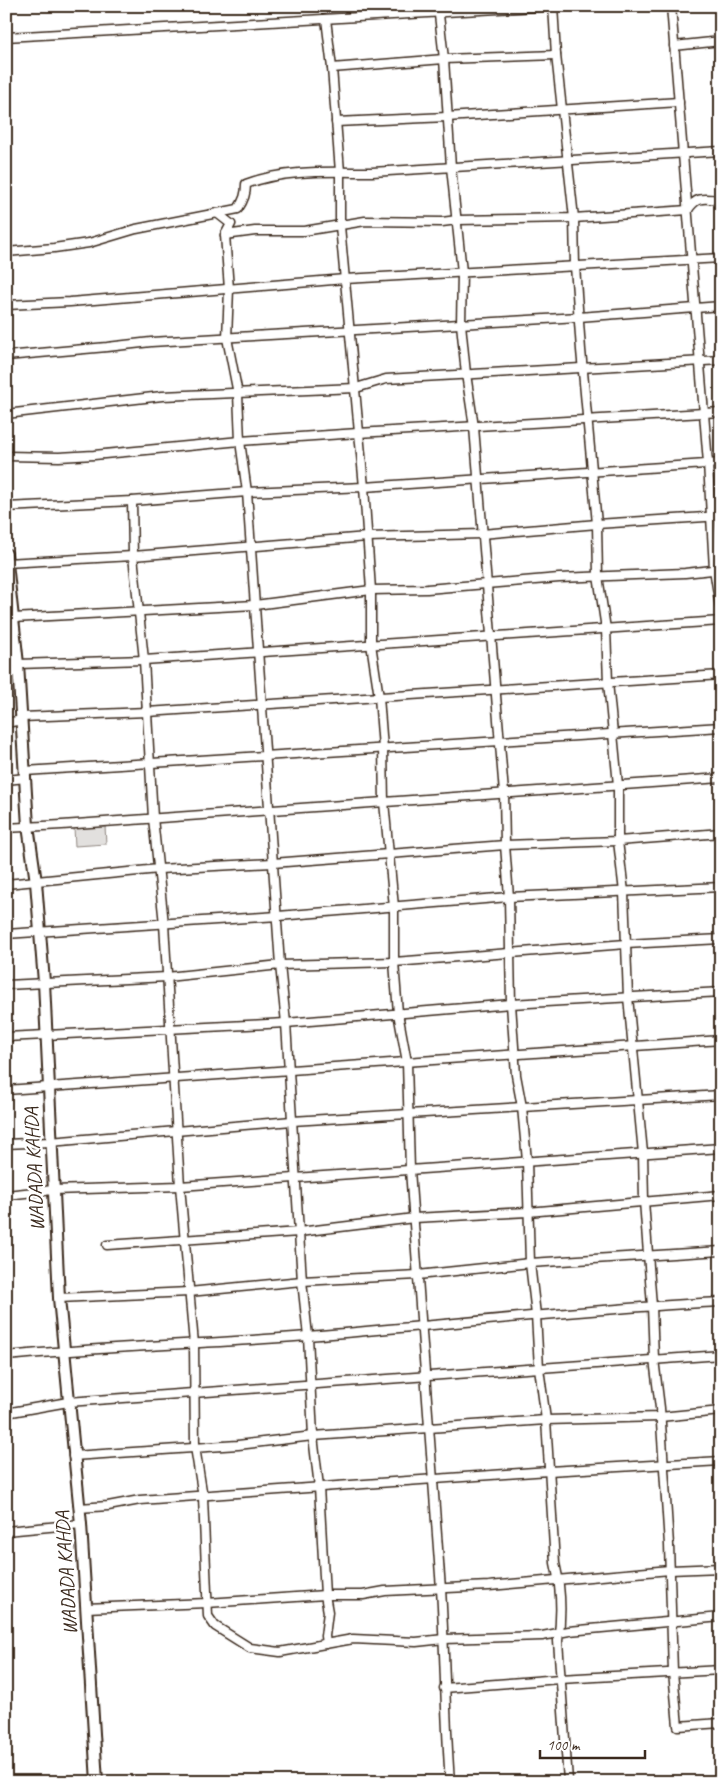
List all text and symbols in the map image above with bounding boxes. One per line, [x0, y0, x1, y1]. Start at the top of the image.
street label: WADADA KAHDA [18, 1106, 50, 1231]
street label: WADADA KAHDA [49, 1509, 83, 1636]
scale bar [540, 1728, 644, 1760]
text: 100 m [547, 1736, 581, 1755]

